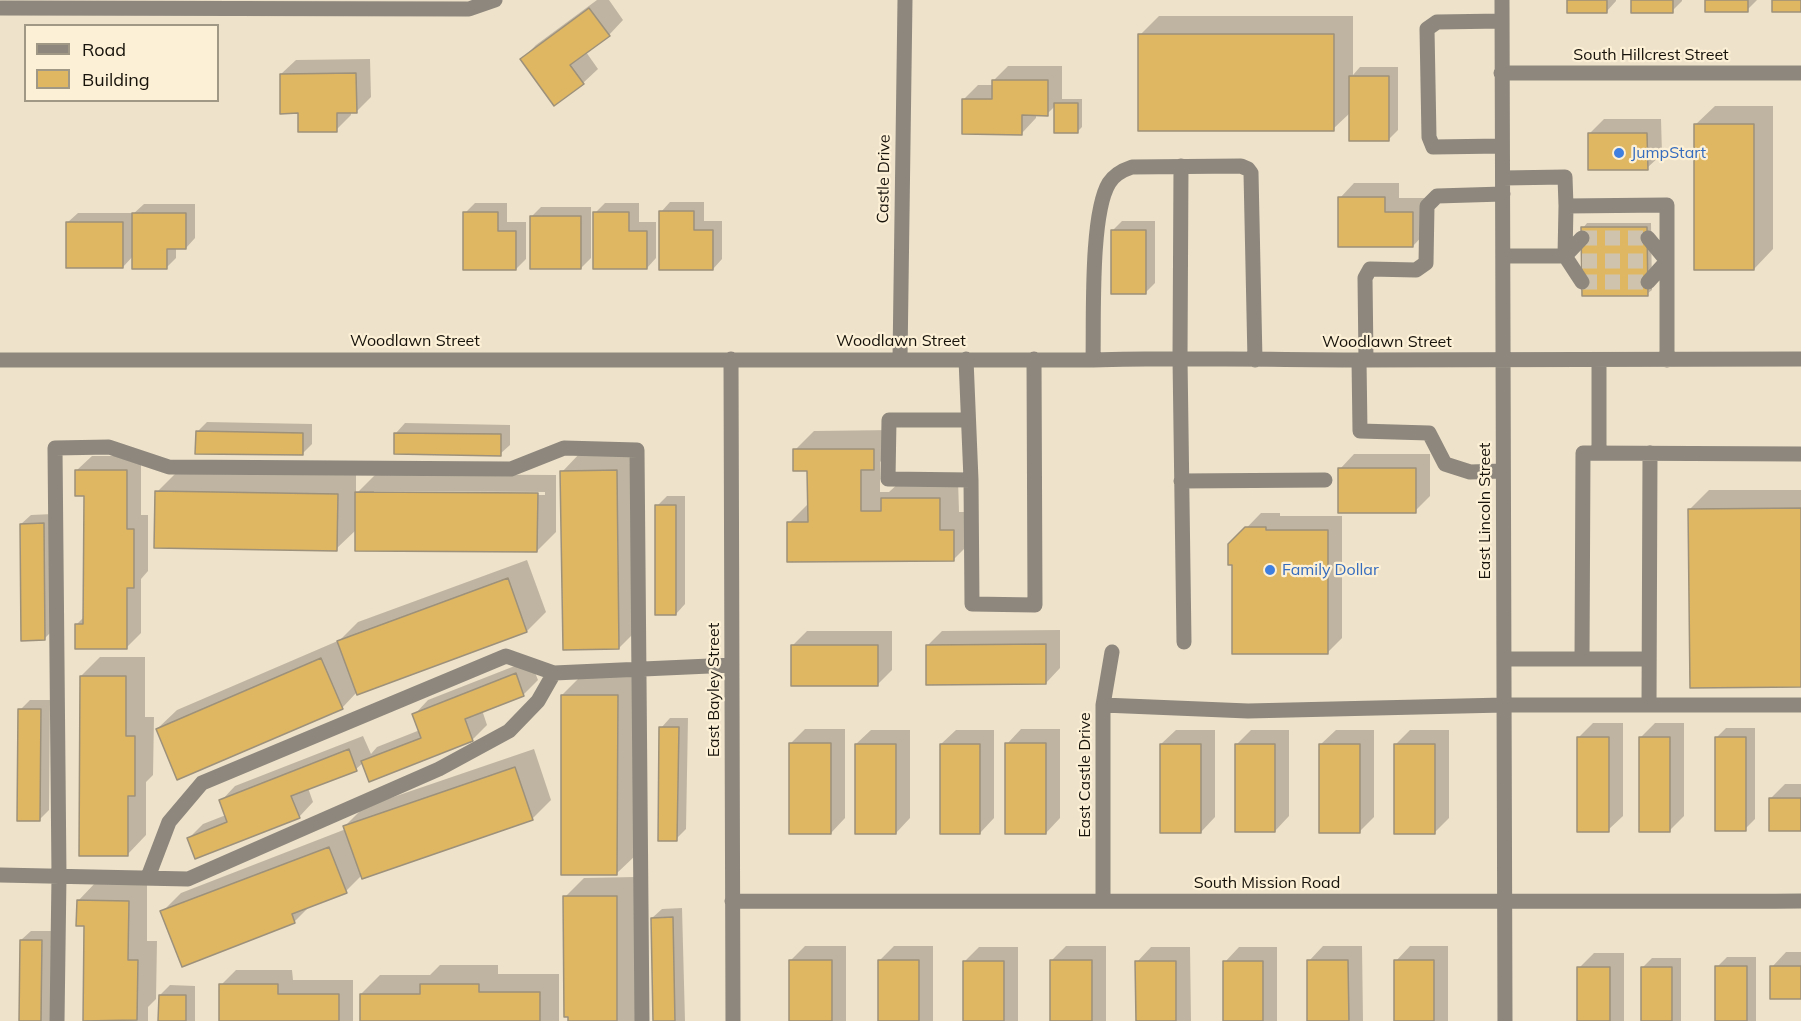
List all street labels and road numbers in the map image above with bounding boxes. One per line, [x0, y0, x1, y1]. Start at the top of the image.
street label: South Hillcrest Street [1573, 45, 1729, 65]
street label: Castle Drive [874, 134, 894, 224]
street label: Woodlawn Street [350, 331, 480, 351]
street label: Woodlawn Street [836, 331, 966, 351]
street label: Woodlawn Street [1322, 332, 1452, 352]
street label: East Lincoln Street [1475, 443, 1495, 579]
street label: East Bayley Street [704, 623, 724, 757]
street label: East Castle Drive [1075, 712, 1095, 838]
street label: South Mission Road [1194, 873, 1340, 893]

